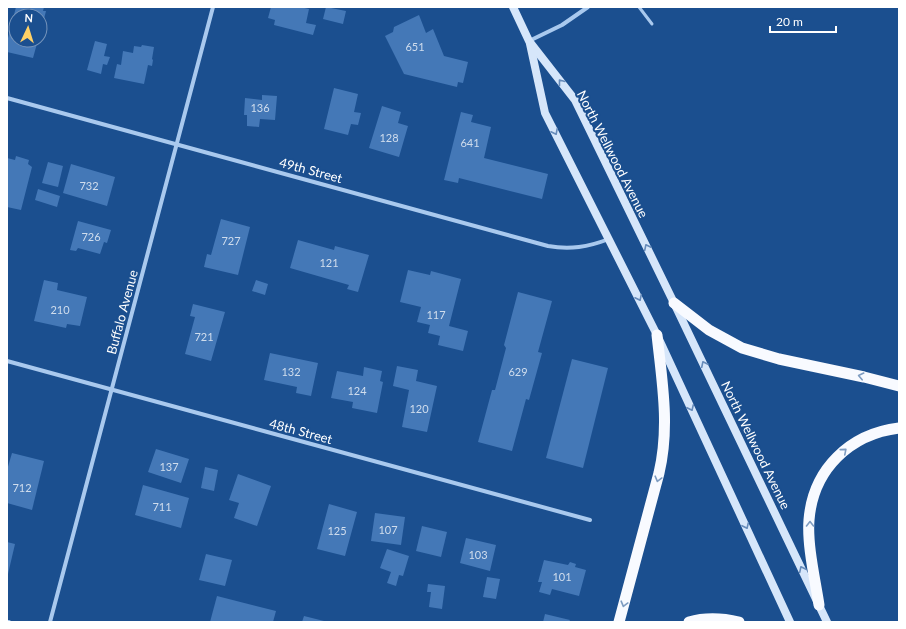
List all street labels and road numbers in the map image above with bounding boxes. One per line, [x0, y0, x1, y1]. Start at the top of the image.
street label: North Wellwood Avenue [574, 88, 652, 220]
street label: 49th Street [278, 154, 345, 186]
street label: Buffalo Avenue [103, 268, 141, 356]
street label: North Wellwood Avenue [718, 378, 794, 512]
street label: 48th Street [268, 415, 335, 447]

